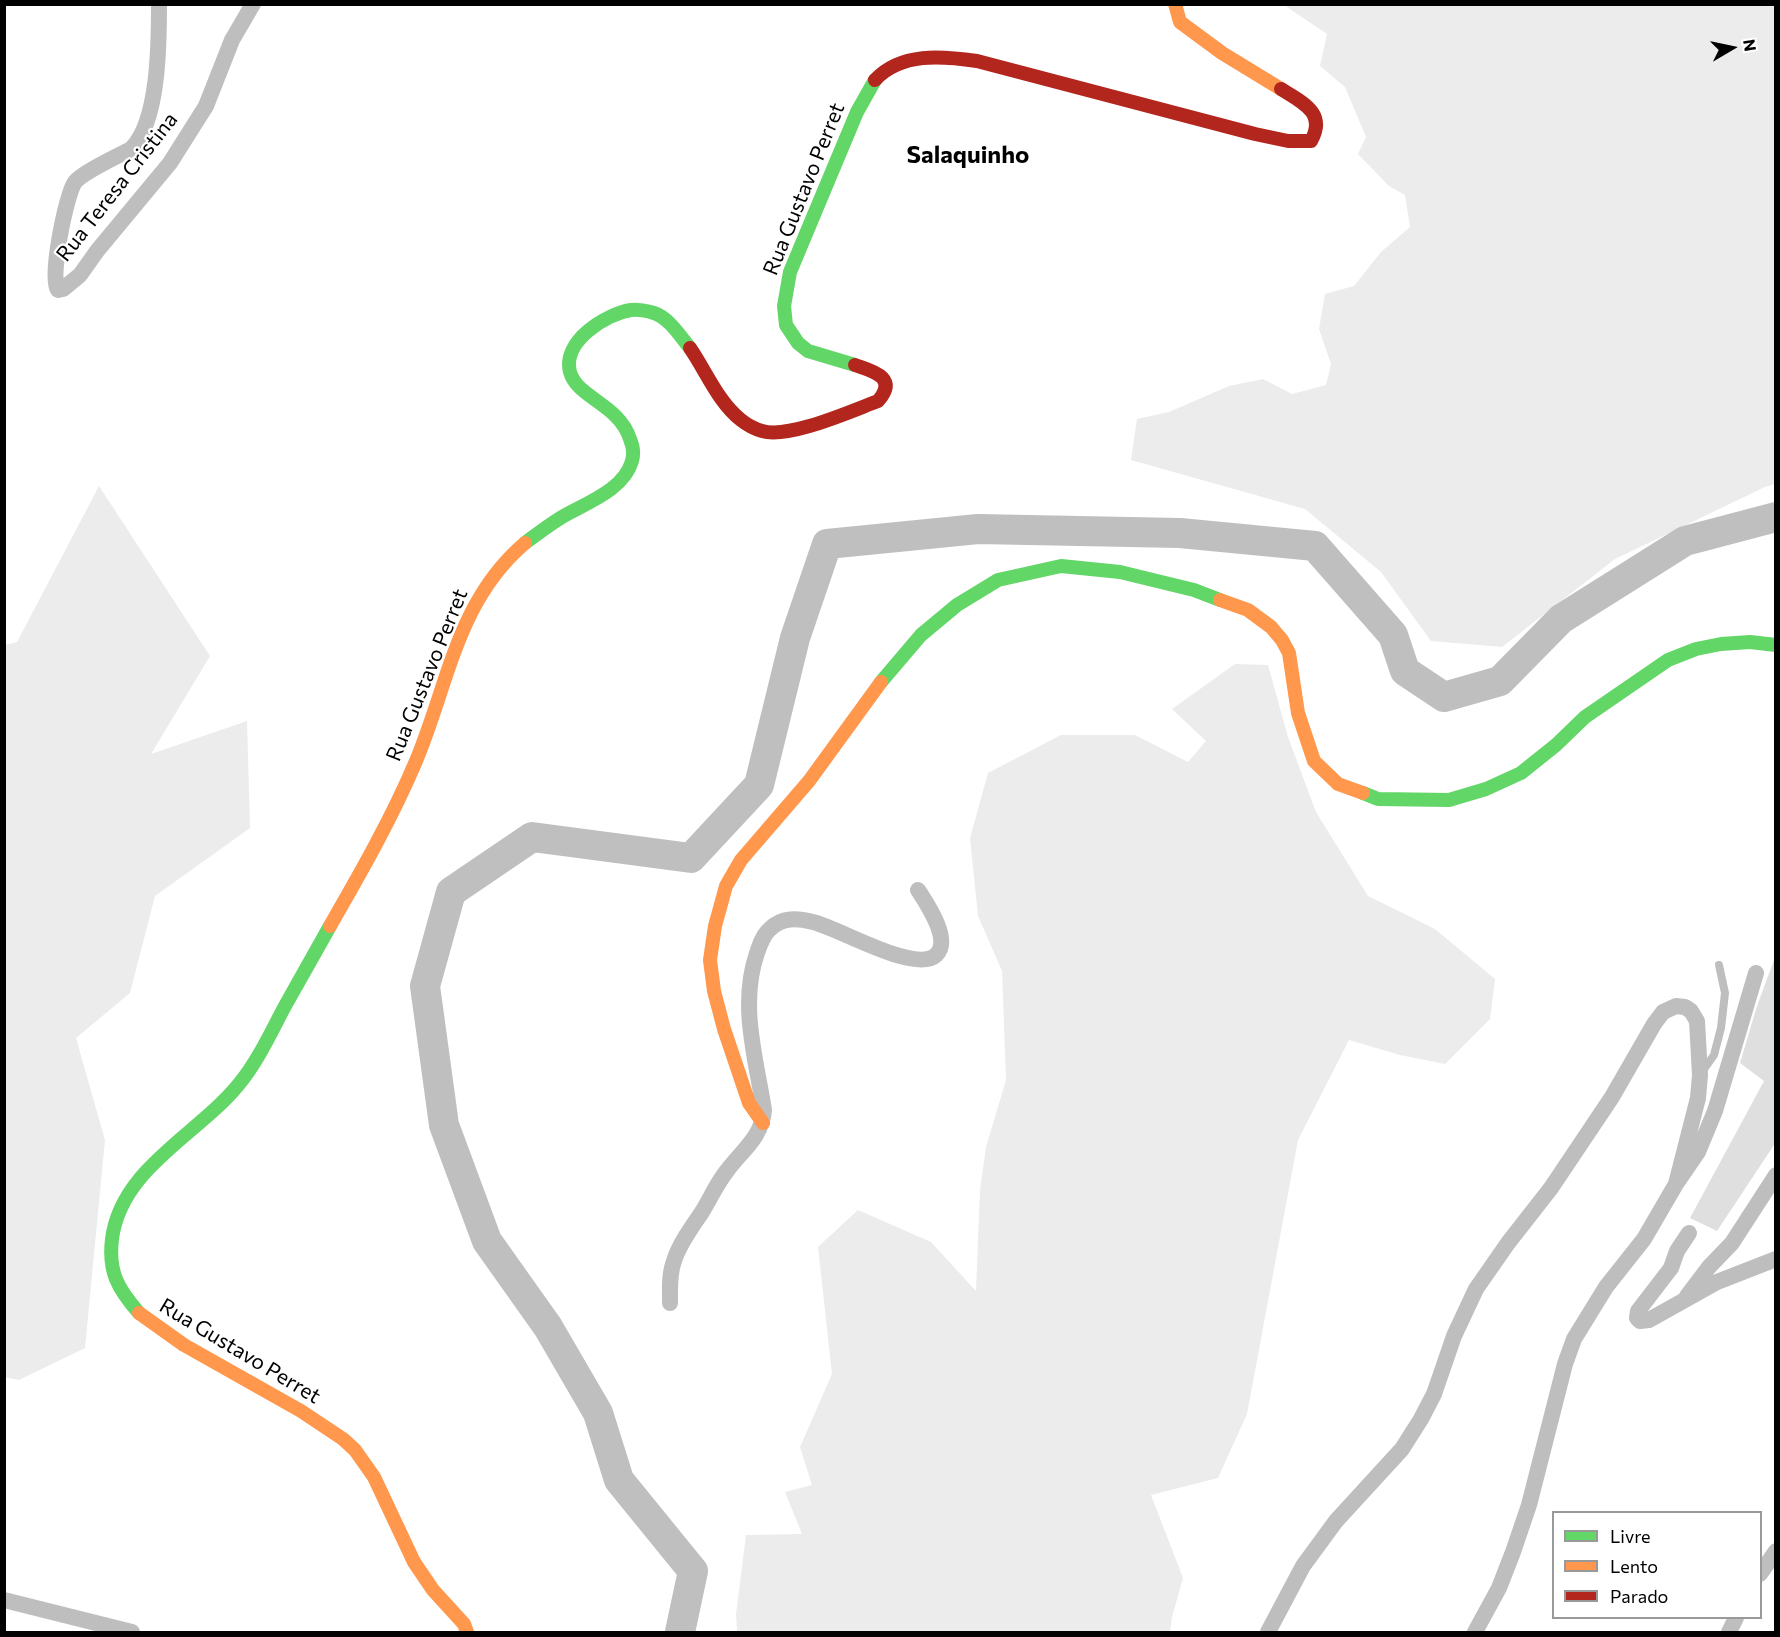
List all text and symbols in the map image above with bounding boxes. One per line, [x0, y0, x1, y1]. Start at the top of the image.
north arrow [1702, 18, 1762, 78]
text: N [1740, 38, 1761, 53]
street label: Rua Gustavo Perret [758, 99, 850, 279]
street label: Rua Teresa Cristina [51, 108, 183, 266]
district label: Salaquinho [907, 141, 1029, 169]
street label: Rua Gustavo Perret [381, 585, 473, 765]
street label: Rua Gustavo Perret [155, 1293, 325, 1409]
legend [1552, 1511, 1762, 1619]
text: Livre [1610, 1525, 1651, 1547]
text: Lento [1610, 1555, 1658, 1577]
text: Parado [1610, 1585, 1668, 1607]

